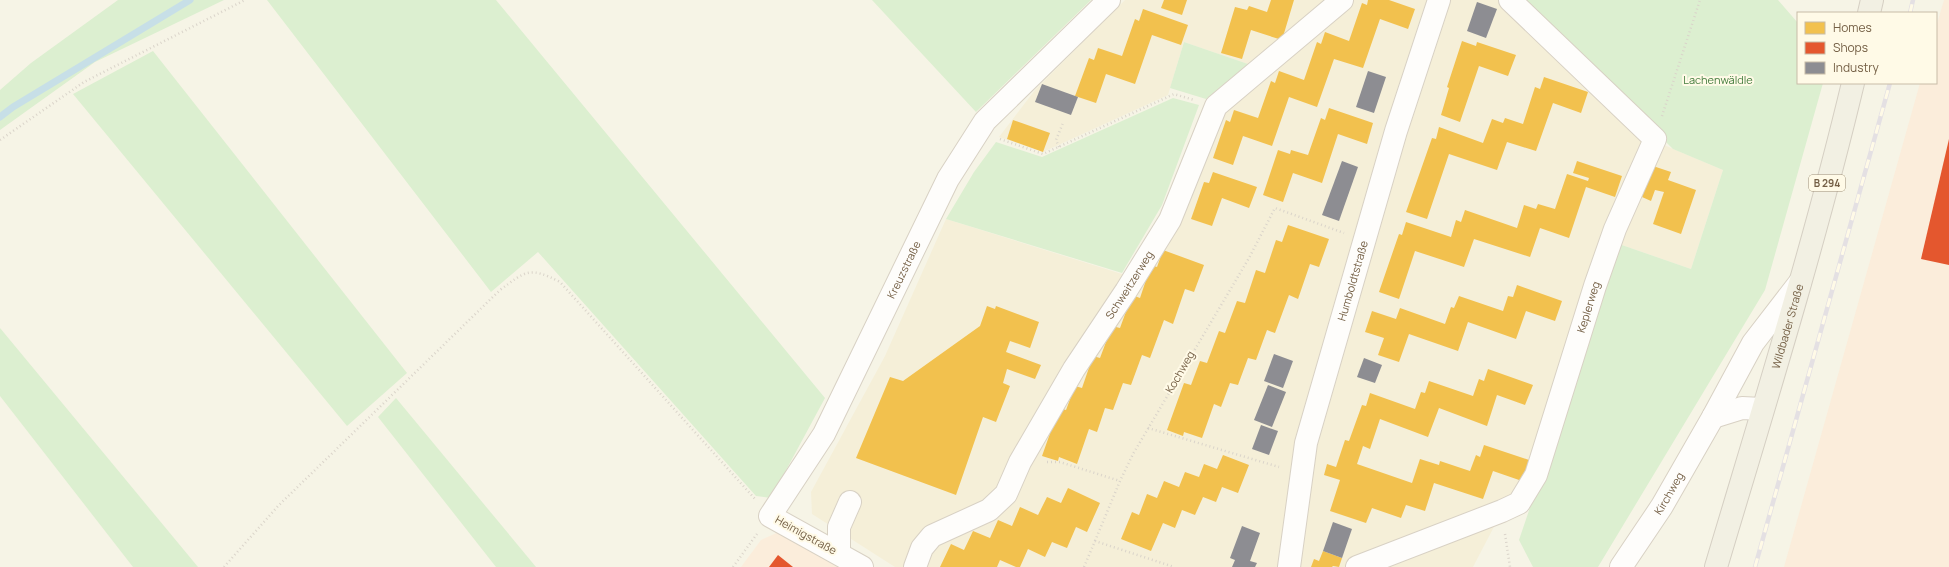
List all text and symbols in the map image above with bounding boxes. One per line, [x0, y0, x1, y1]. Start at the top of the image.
legend [1797, 12, 1937, 84]
text: Homes [1833, 19, 1872, 36]
text: Shops [1833, 39, 1868, 56]
text: Industry [1833, 59, 1879, 76]
park label: Lachenwäldle [1683, 72, 1753, 87]
road number: B 294 [1809, 175, 1845, 191]
street label: Kreuzstraße [883, 238, 924, 301]
street label: Humboldtstraße [1334, 238, 1371, 323]
street label: Schweitzerweg [1102, 248, 1156, 322]
street label: Keplerweg [1573, 279, 1603, 334]
street label: Wildbader Straße [1768, 282, 1807, 370]
street label: Kochweg [1161, 348, 1198, 396]
street label: Kirchweg [1650, 469, 1687, 517]
street label: Heimigstraße [773, 512, 840, 558]

